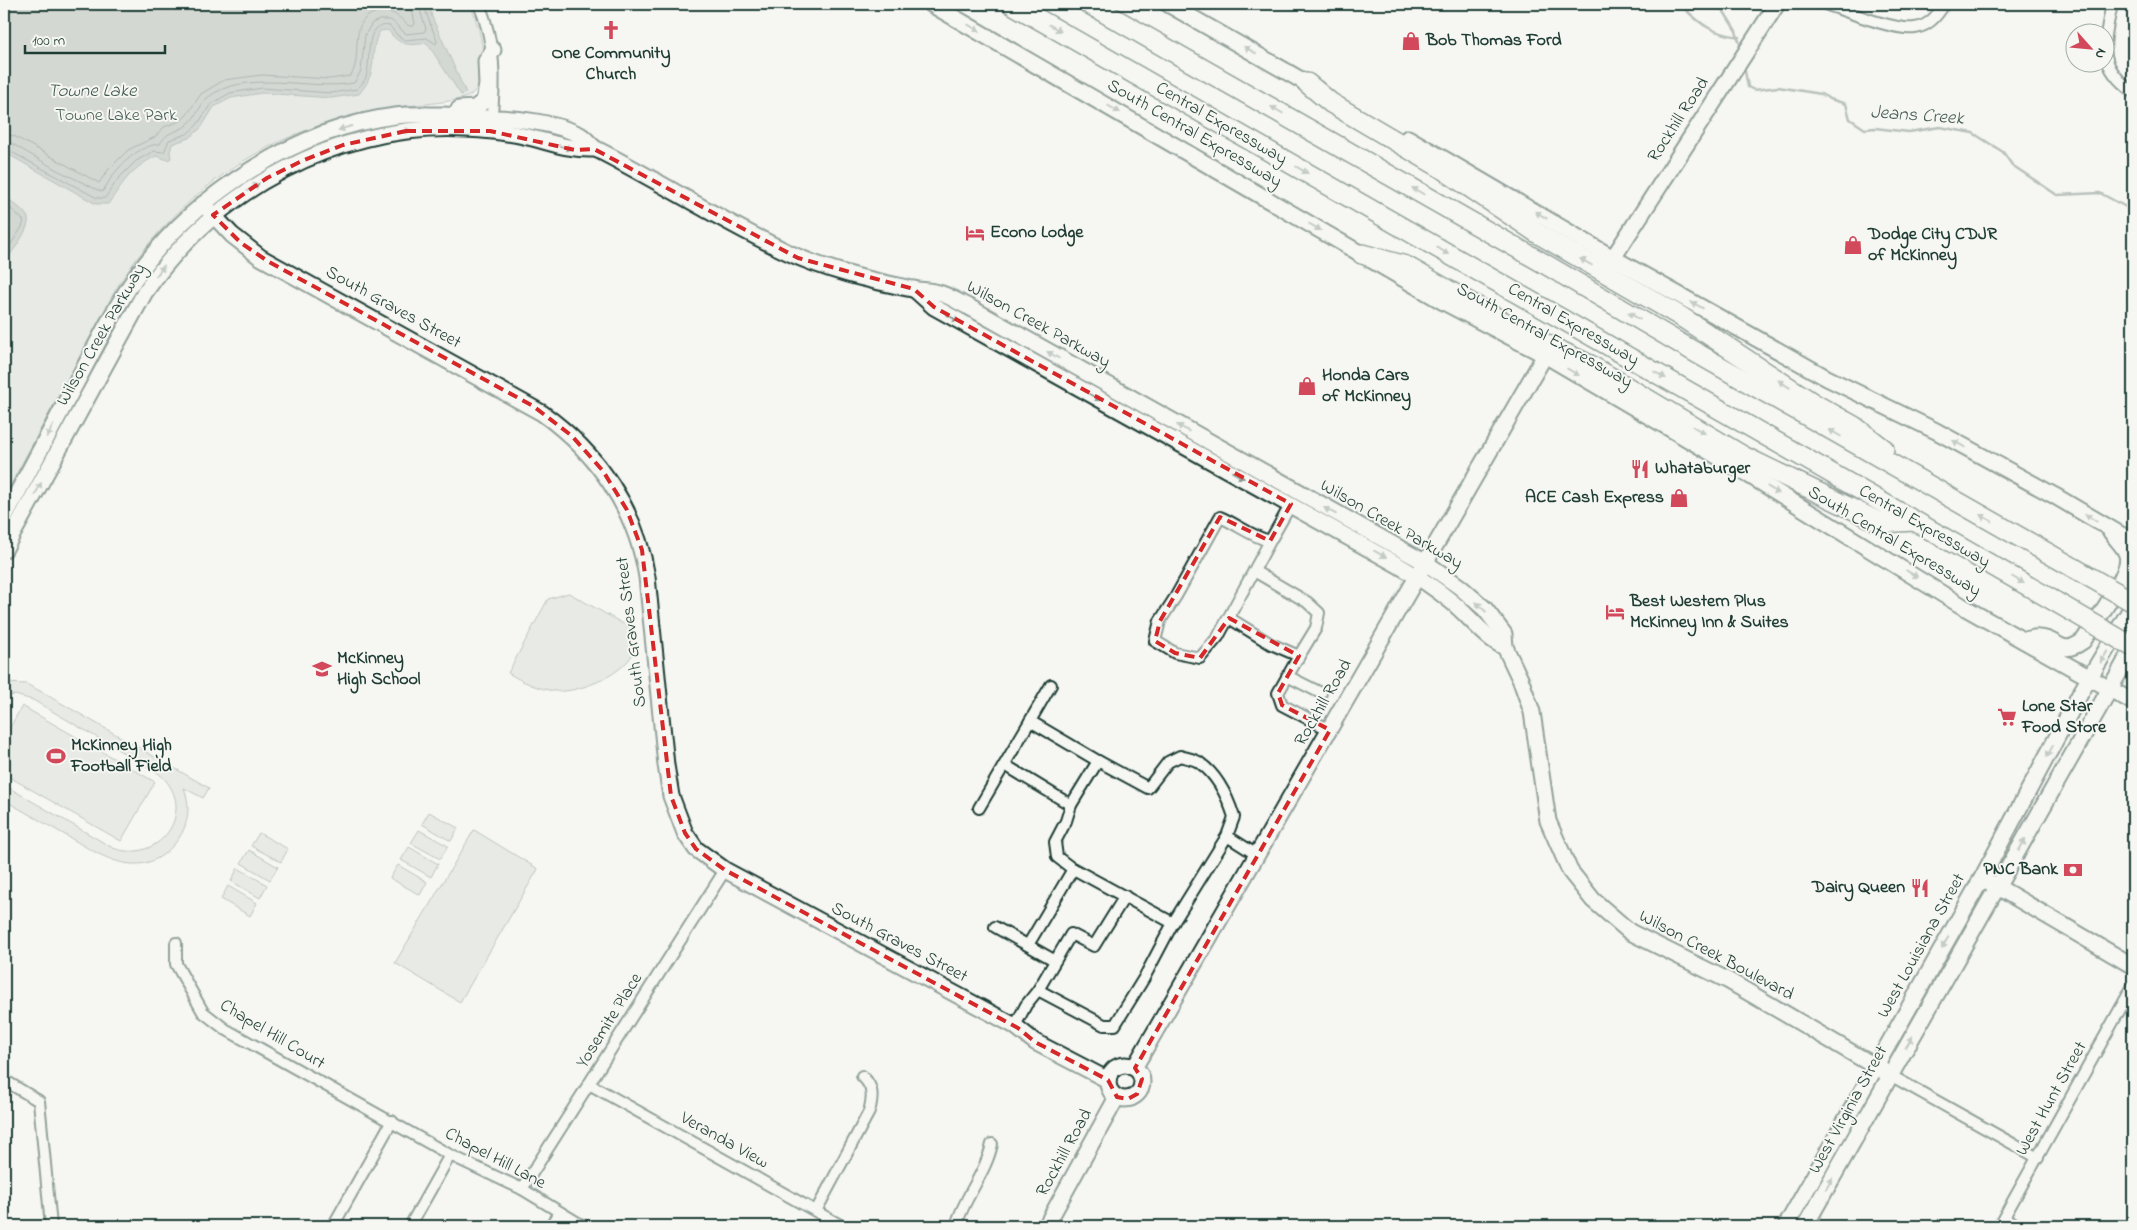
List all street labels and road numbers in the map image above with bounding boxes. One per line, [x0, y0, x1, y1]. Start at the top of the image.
street label: Rockhill Road [1642, 72, 1716, 168]
street label: South Central Expressway [1102, 73, 1286, 195]
street label: Central Expressway [1150, 76, 1292, 172]
street label: Wilson Creek Parkway [50, 259, 154, 411]
street label: South Graves Street [320, 260, 466, 356]
street label: Wilson Creek Parkway [961, 275, 1115, 375]
street label: South Central Expressway [1451, 277, 1637, 395]
street label: Central Expressway [1502, 277, 1644, 373]
street label: Wilson Creek Parkway [1315, 473, 1467, 577]
street label: Central Expressway [1853, 479, 1995, 575]
street label: South Central Expressway [1802, 480, 1986, 604]
street label: South Graves Street [610, 555, 654, 709]
street label: Rockhill Road [1289, 655, 1359, 751]
street label: West Louisiana Street [1871, 869, 1973, 1023]
street label: South Graves Street [826, 896, 972, 990]
street label: Wilson Creek Boulevard [1634, 904, 1798, 1008]
street label: Yosemite Place [570, 967, 650, 1074]
street label: Chapel Hill Court [214, 993, 330, 1077]
street label: West Hunt Street [2010, 1037, 2094, 1161]
street label: West Virginia Street [1803, 1041, 1896, 1179]
street label: Rockhill Road [1030, 1104, 1100, 1202]
street label: Veranda View [674, 1106, 773, 1176]
street label: Chapel Hill Lane [440, 1121, 551, 1197]

